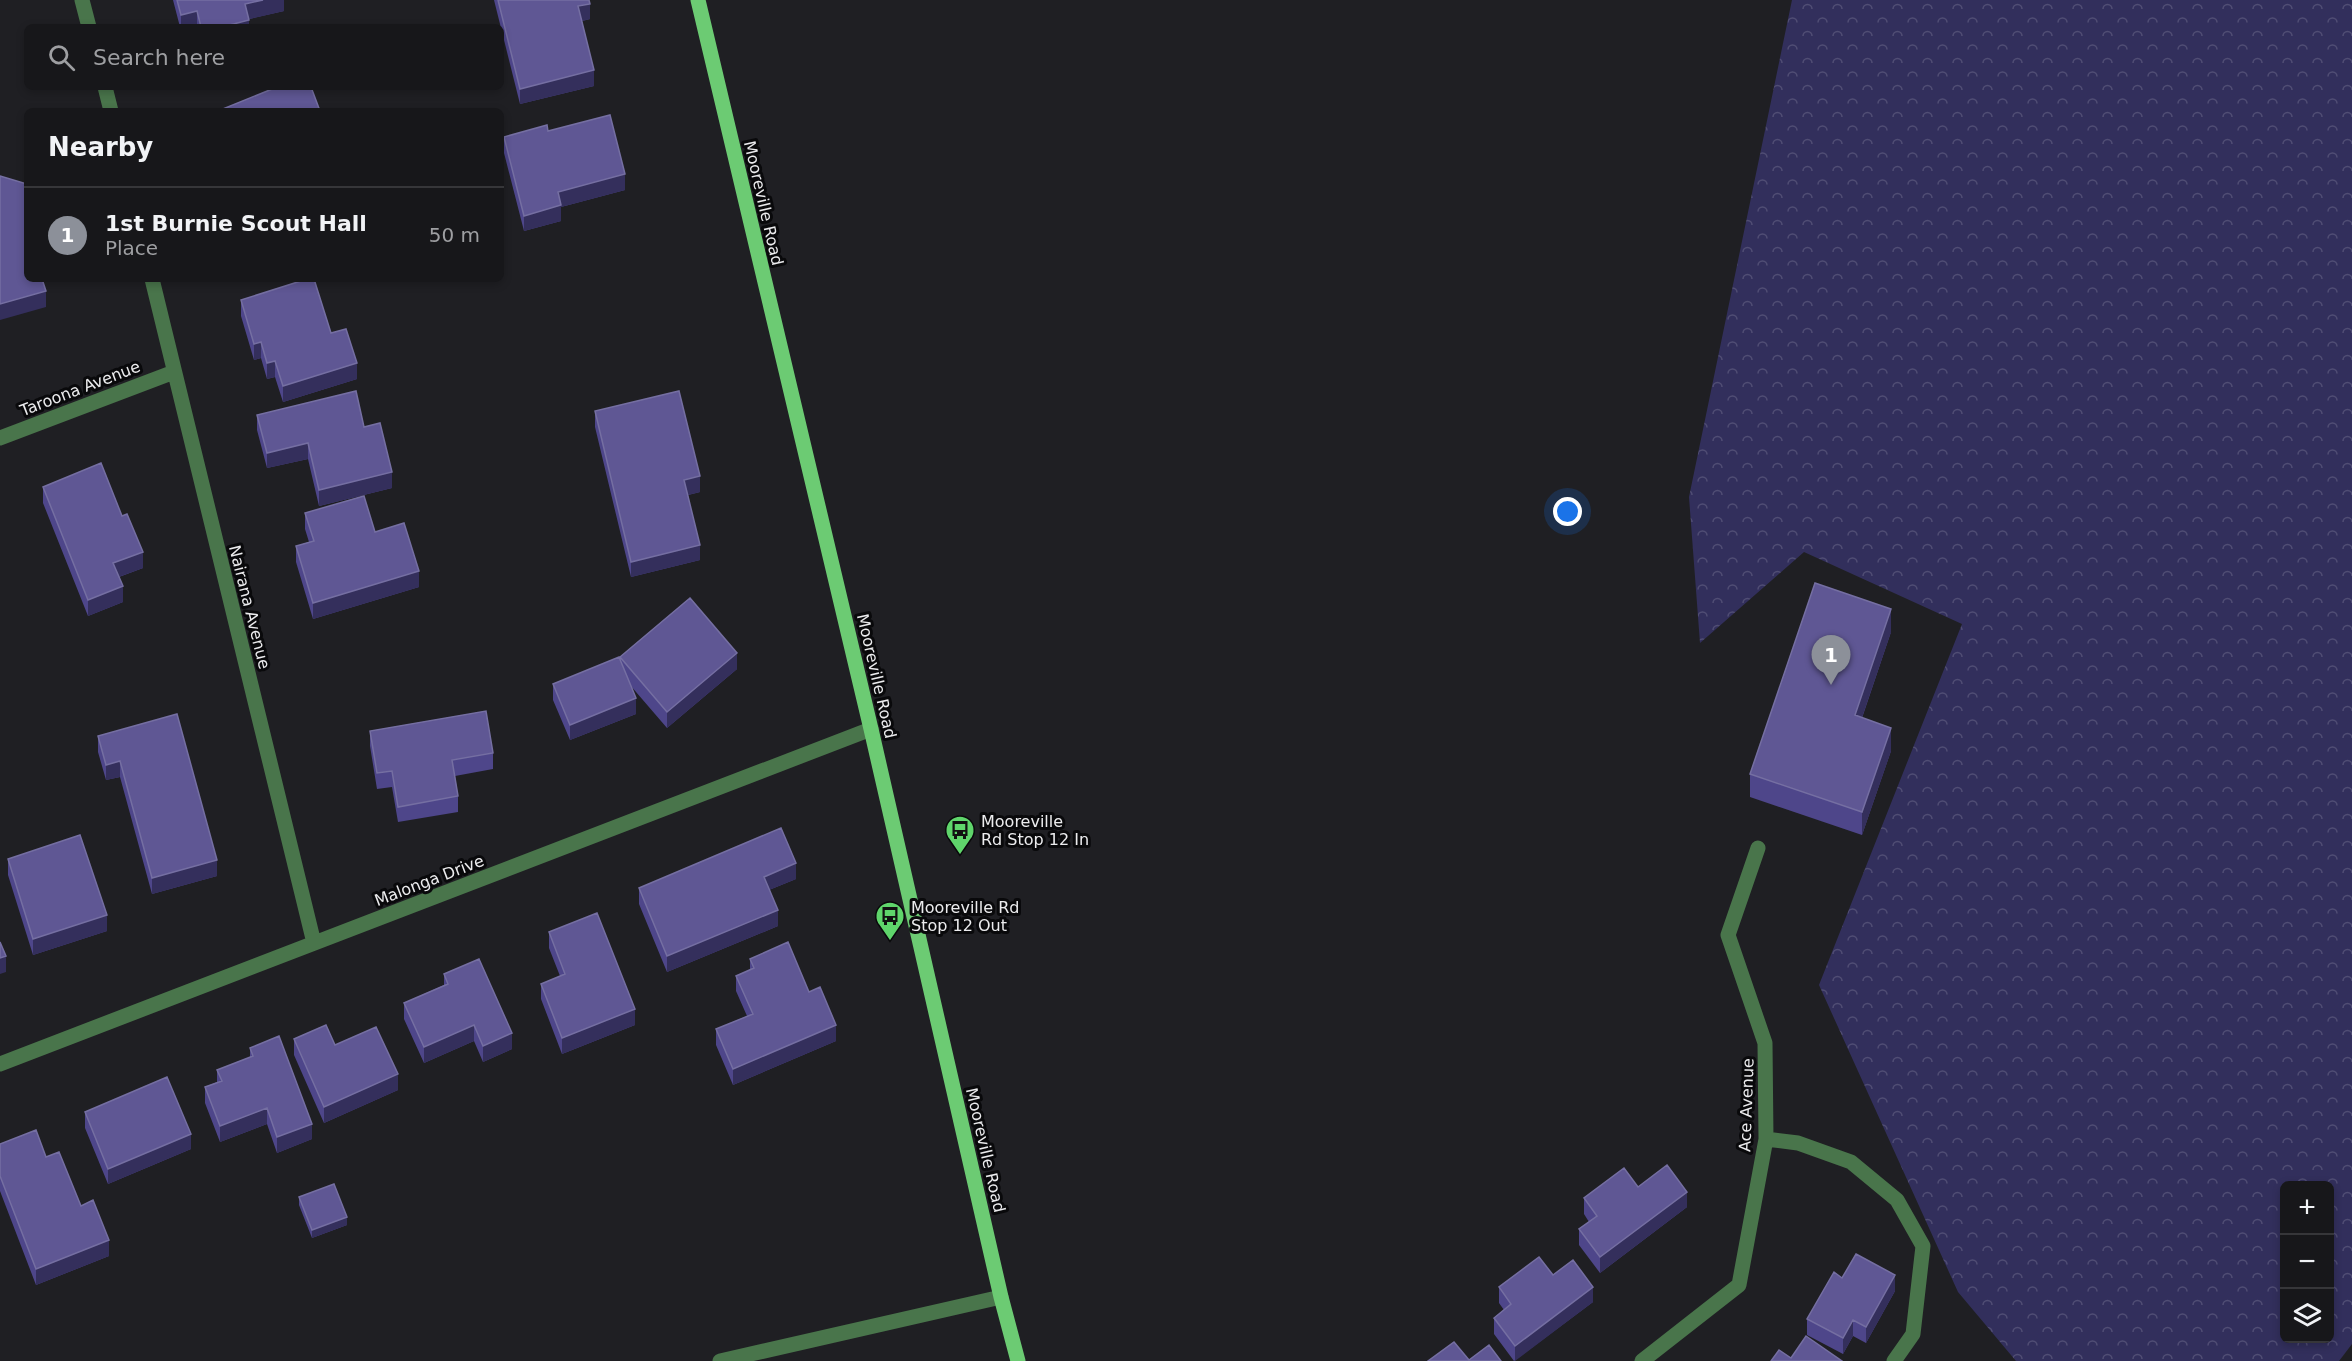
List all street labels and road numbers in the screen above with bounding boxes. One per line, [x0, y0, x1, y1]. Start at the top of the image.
street label: Mooreville Road [740, 139, 787, 267]
street label: Taroona Avenue [16, 357, 143, 420]
street label: Nairana Avenue [225, 543, 274, 671]
street label: Mooreville Road [853, 612, 900, 740]
street label: Malonga Drive [372, 851, 487, 910]
street label: Ace Avenue [1735, 1058, 1758, 1152]
street label: Mooreville Road [962, 1086, 1009, 1214]

